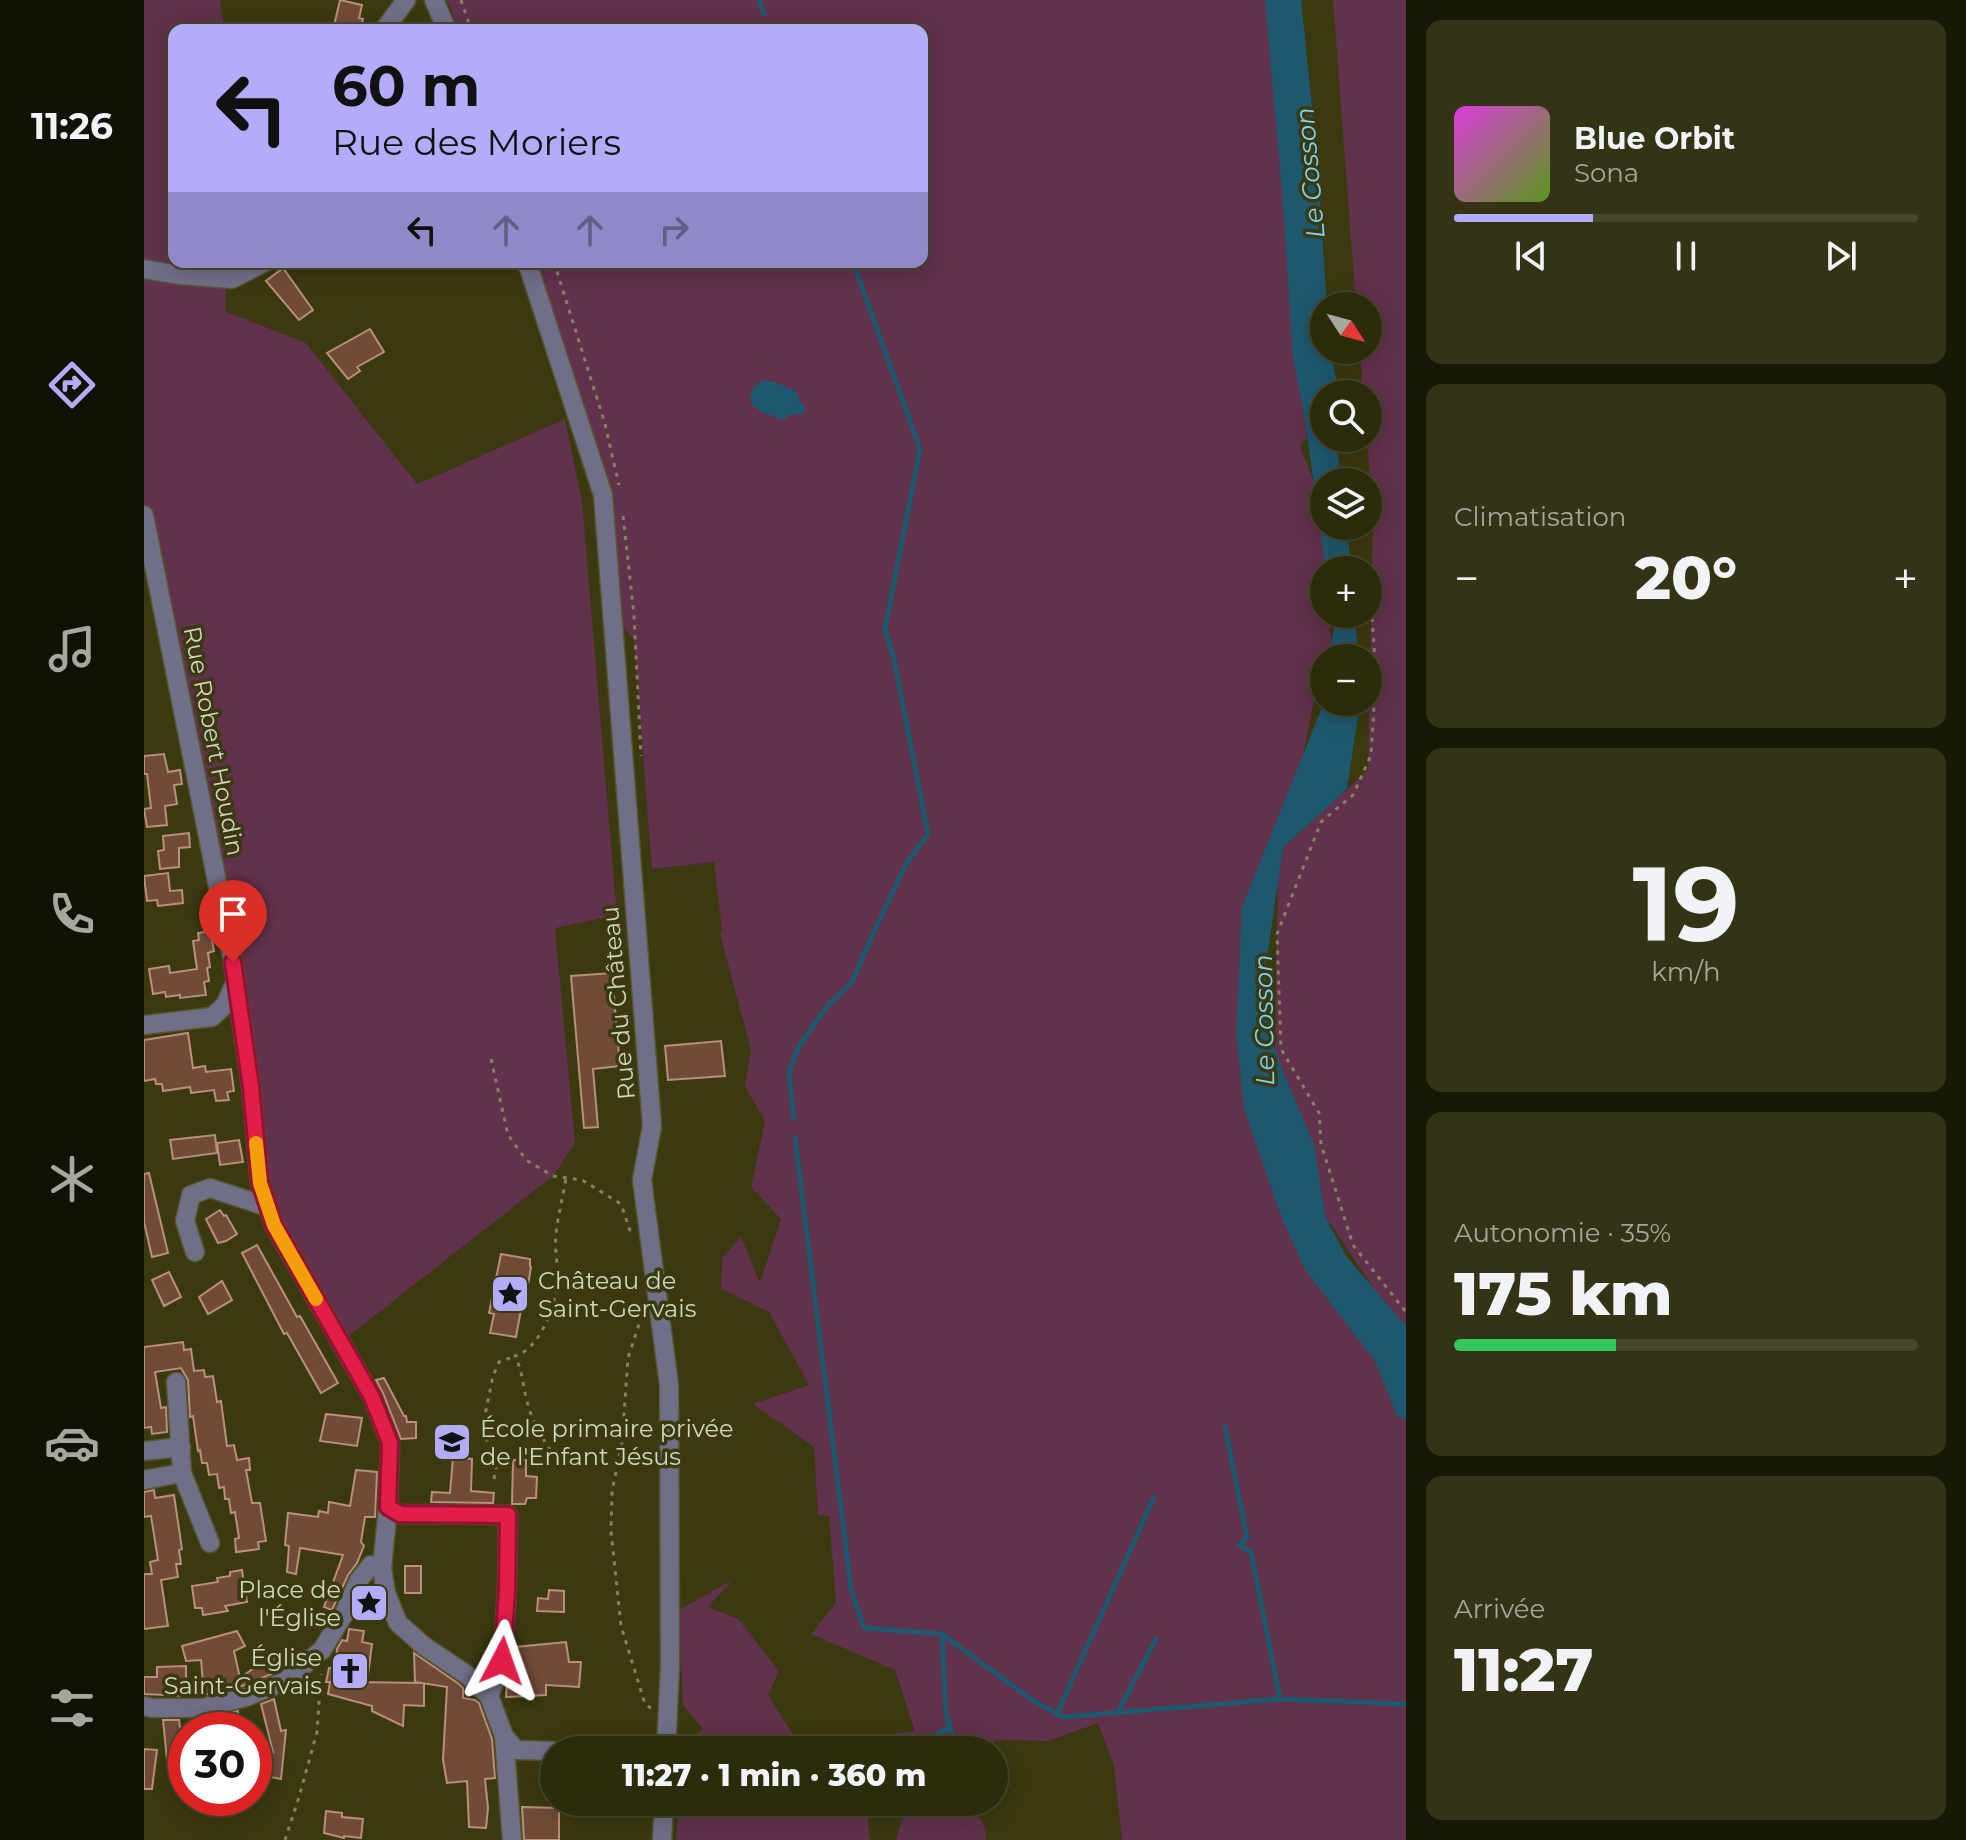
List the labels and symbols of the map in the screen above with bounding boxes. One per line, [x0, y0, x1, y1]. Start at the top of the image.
water label: Le Cosson [1288, 106, 1332, 240]
north arrow [1310, 292, 1382, 364]
street label: Rue Robert Houdin [178, 624, 250, 858]
pin [199, 880, 267, 962]
street label: Rue du Château [595, 905, 641, 1101]
water label: Le Cosson [1247, 954, 1281, 1086]
place label: Château de Saint-Gervais [538, 1266, 696, 1323]
place icon: Château de Saint-Gervais [489, 1273, 531, 1315]
place label: École primaire privée de l'Enfant Jésus [480, 1414, 734, 1471]
school or university icon: École primaire privée de l'Enfant Jésus [431, 1421, 473, 1463]
place label: Place de l'Église [238, 1575, 341, 1632]
place icon: Place de l'Église [348, 1582, 390, 1624]
position arrow [460, 1619, 544, 1703]
place label: Église Saint-Gervais [164, 1643, 322, 1700]
church icon: Église Saint-Gervais [329, 1650, 371, 1692]
speed limit sign: 30 [168, 1712, 272, 1816]

